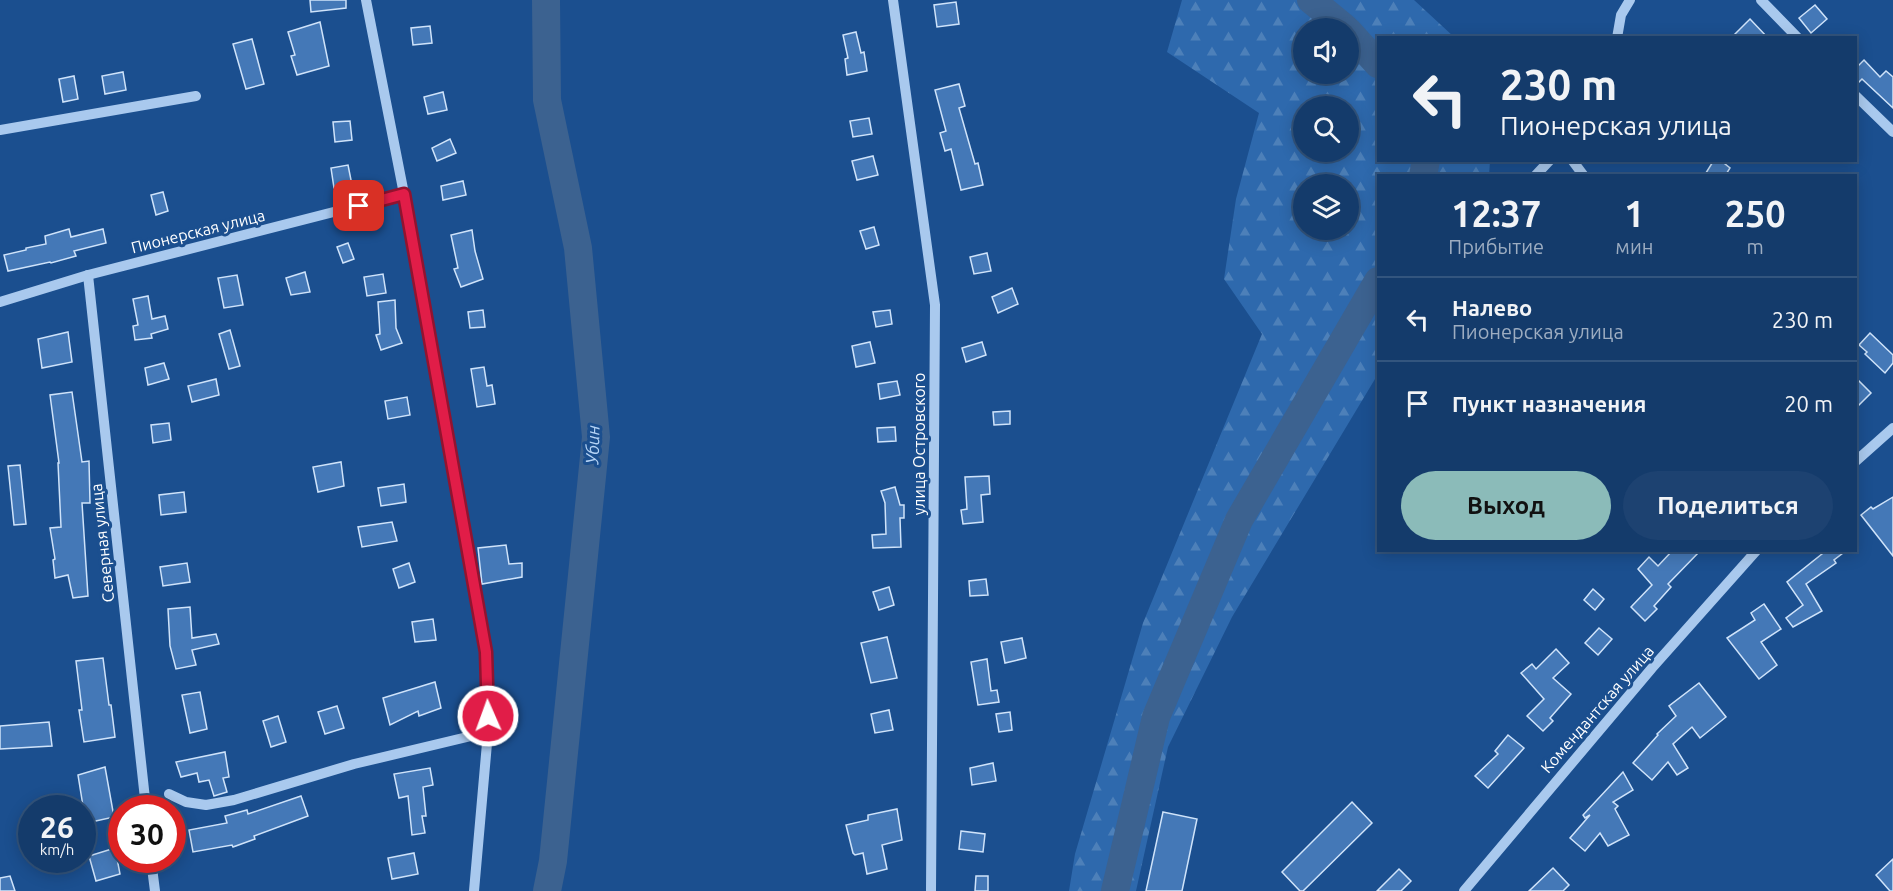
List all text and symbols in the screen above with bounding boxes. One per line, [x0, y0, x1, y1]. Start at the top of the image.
map controls [1293, 18, 1359, 240]
button: sound [1293, 18, 1359, 84]
icon: left [1401, 60, 1479, 138]
text: 230 m [1500, 61, 1617, 108]
button: search [1293, 96, 1359, 162]
text: Пионерская улица [1500, 110, 1732, 140]
button: layers [1293, 174, 1359, 240]
pin [333, 180, 384, 231]
icon: arrive [342, 189, 375, 222]
text: 12:37 [1451, 193, 1541, 234]
text: 1 [1624, 193, 1645, 234]
text: 250 [1725, 193, 1786, 234]
street label: Пионерская улица [129, 206, 267, 256]
text: Прибытие [1448, 235, 1544, 258]
text: мин [1615, 235, 1653, 258]
text: m [1747, 235, 1764, 258]
text: Налево [1452, 295, 1532, 320]
icon: left [1401, 303, 1434, 336]
text: 230 m [1772, 307, 1833, 332]
text: Пионерская улица [1452, 320, 1624, 343]
street label: улица Островского [910, 373, 928, 515]
icon: arrive [1401, 387, 1434, 420]
text: Пункт назначения [1452, 391, 1646, 416]
text: 20 m [1784, 391, 1833, 416]
water label: Убин [581, 425, 603, 466]
button: Выход [1401, 471, 1611, 540]
button: Поделиться [1623, 471, 1833, 540]
street label: Северная улица [87, 483, 117, 603]
street label: Комендантская улица [1537, 642, 1657, 776]
position arrow [456, 684, 520, 748]
speed limit sign: 30 [108, 795, 186, 873]
text: 26 [40, 810, 74, 844]
text: km/h [40, 841, 74, 858]

